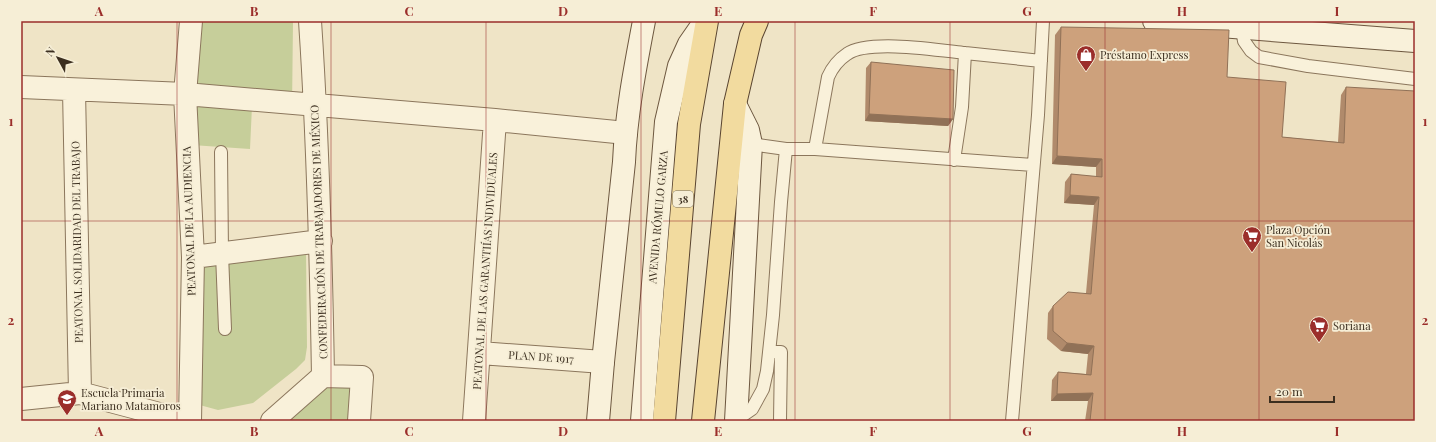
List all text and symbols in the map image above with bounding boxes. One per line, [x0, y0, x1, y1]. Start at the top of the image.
text: A [94, 2, 104, 19]
text: B [250, 2, 259, 19]
text: C [404, 2, 414, 19]
text: D [558, 2, 568, 19]
text: E [714, 2, 722, 19]
text: F [869, 2, 877, 19]
text: G [1022, 2, 1032, 19]
text: H [1177, 2, 1187, 19]
text: I [1335, 2, 1340, 19]
north arrow [38, 38, 78, 78]
text: N [42, 43, 58, 59]
shop icon: Préstamo Express [1075, 44, 1097, 72]
place label: Préstamo Express [1100, 47, 1188, 62]
street label: CONFEDERACIÓN DE TRABAJADORES DE MÉXICO [307, 104, 330, 360]
text: 1 [9, 112, 14, 129]
text: 1 [1423, 112, 1428, 129]
street label: PEATONAL SOLIDARIDAD DEL TRABAJO [67, 141, 86, 343]
street label: PEATONAL DE LA AUDIENCIA [178, 146, 199, 296]
street label: AVENIDA RÓMULO GARZA [644, 150, 671, 285]
street label: PEATONAL DE LAS GARANTIÍAS INDIVIDUALES [469, 152, 500, 390]
road number: 38 [673, 191, 693, 207]
place label: Plaza Opción San Nicolás [1266, 222, 1330, 250]
supermarket icon: Plaza Opción San Nicolás [1241, 225, 1263, 253]
text: 2 [8, 311, 15, 328]
text: 2 [1422, 311, 1429, 328]
supermarket icon: Soriana [1308, 315, 1330, 343]
place label: Soriana [1333, 318, 1371, 333]
street label: PLAN DE 1917 [508, 347, 575, 366]
scale bar [1270, 378, 1334, 404]
text: 20 m [1276, 383, 1303, 399]
place label: Escuela Primaria Mariano Matamoros [81, 385, 181, 413]
school or university icon: Escuela Primaria Mariano Matamoros [56, 388, 78, 416]
text: A [94, 422, 104, 439]
text: B [250, 422, 259, 439]
text: C [404, 422, 414, 439]
text: D [558, 422, 568, 439]
text: E [714, 422, 722, 439]
text: F [869, 422, 877, 439]
text: G [1022, 422, 1032, 439]
text: H [1177, 422, 1187, 439]
text: I [1335, 422, 1340, 439]

